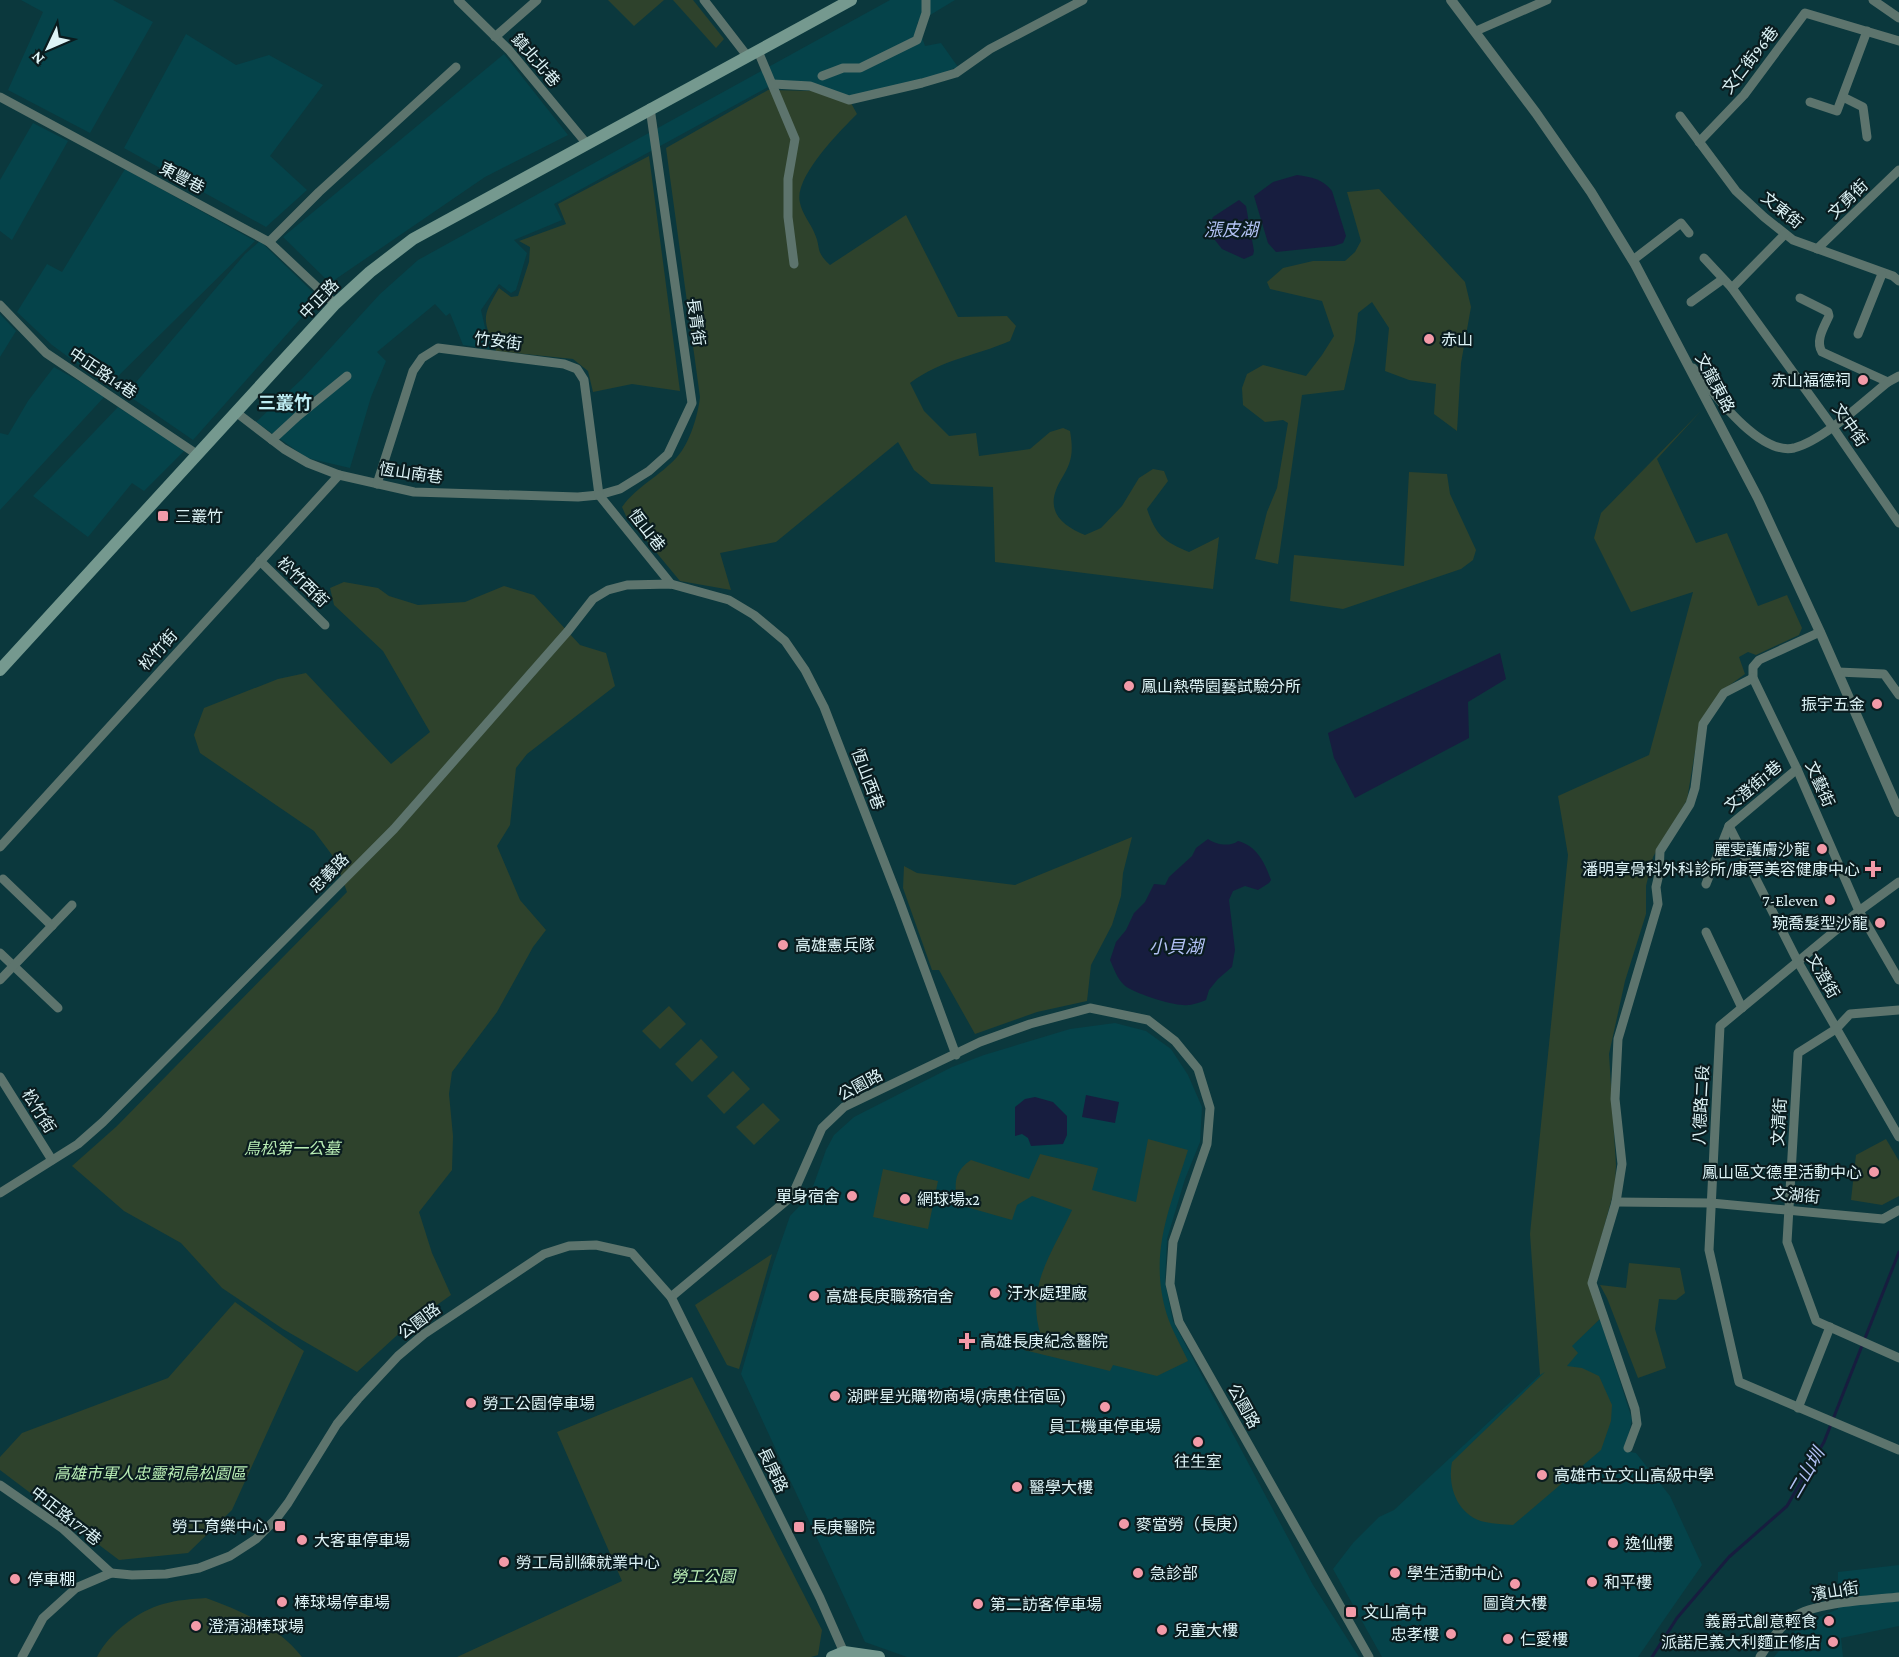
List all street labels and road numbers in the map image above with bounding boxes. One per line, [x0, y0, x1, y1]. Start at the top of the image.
street label: 文仁街96巷 [1719, 23, 1781, 97]
street label: 鎮北北巷 [509, 30, 563, 90]
street label: 東豐巷 [157, 159, 207, 197]
street label: 文勇街 [1825, 176, 1871, 222]
street label: 文東街 [1758, 188, 1806, 232]
street label: 中正路 [296, 276, 342, 322]
street label: 長青街 [684, 297, 708, 347]
street label: 竹安街 [473, 330, 523, 352]
street label: 中正路14巷 [66, 344, 140, 402]
street label: 文龍東路 [1692, 351, 1738, 415]
street label: 文中街 [1829, 400, 1871, 450]
street label: 恆山南巷 [378, 460, 444, 486]
street label: 恆山巷 [626, 506, 668, 554]
street label: 松竹西街 [274, 554, 332, 610]
street label: 松竹街 [136, 626, 180, 674]
street label: 恆山西巷 [849, 746, 887, 812]
street label: 文澄街1巷 [1721, 757, 1785, 815]
street label: 文藝街 [1802, 759, 1838, 809]
street label: 忠義路 [306, 850, 352, 896]
street label: 文澄街 [1804, 951, 1842, 1001]
street label: 八德路二段 [1690, 1065, 1712, 1145]
street label: 公園路 [835, 1066, 885, 1104]
street label: 松竹街 [19, 1086, 59, 1136]
street label: 文清街 [1769, 1098, 1789, 1146]
street label: 文湖街 [1771, 1184, 1821, 1206]
street label: 公園路 [395, 1300, 443, 1342]
street label: 公園路 [1225, 1381, 1263, 1431]
street label: 長庚路 [755, 1445, 791, 1495]
street label: 中正路177巷 [28, 1483, 104, 1549]
street label: 濱山街 [1810, 1579, 1860, 1603]

